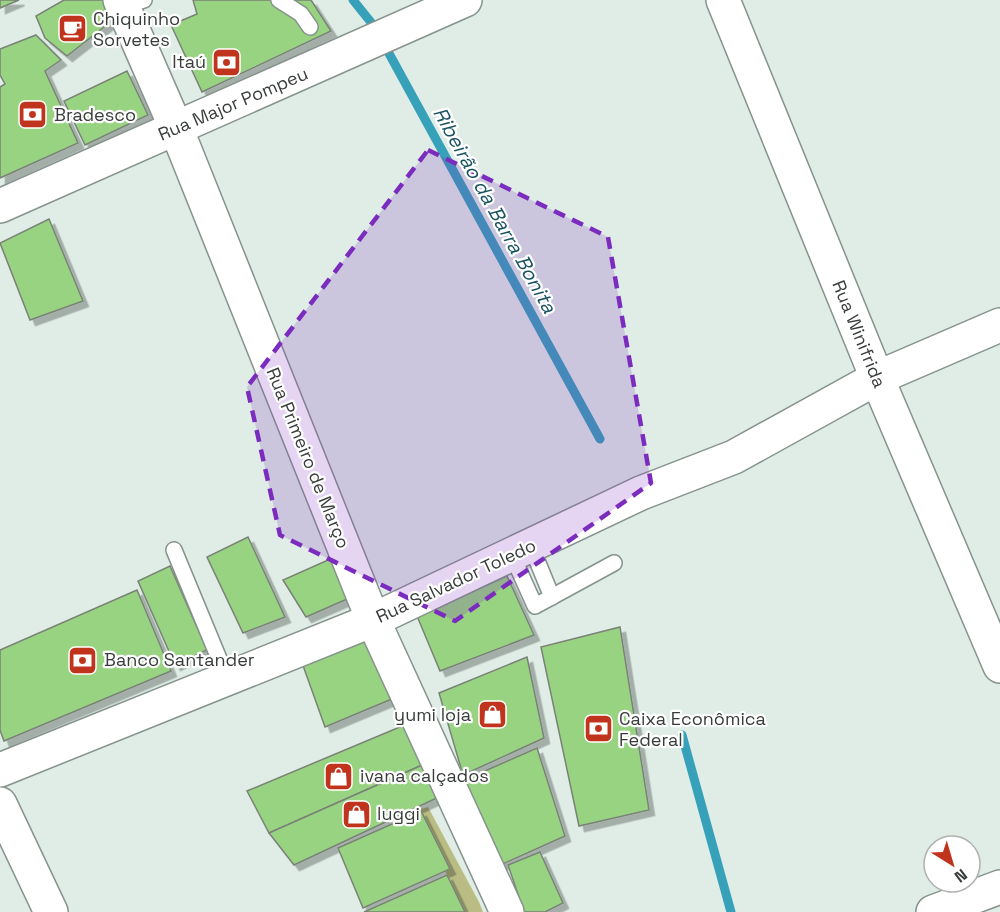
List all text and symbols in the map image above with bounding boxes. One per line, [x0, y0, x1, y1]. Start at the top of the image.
place label: Chiquinho Sorvetes [93, 7, 180, 51]
cafe icon: Chiquinho Sorvetes [56, 13, 88, 45]
bank icon: Itaú [211, 46, 243, 78]
place label: Itaú [172, 50, 206, 73]
street label: Rua Major Pompeu [154, 62, 311, 146]
bank icon: Bradesco [17, 99, 49, 131]
water label: Ribeirão da Barra Bonita [427, 102, 563, 318]
place label: Bradesco [54, 103, 136, 126]
street label: Rua Winifrida [827, 277, 891, 391]
street label: Rua Primeiro de Março [262, 364, 355, 552]
street label: Rua Salvador Toledo [372, 533, 540, 628]
bank icon: Banco Santander [67, 644, 99, 676]
place label: Banco Santander [104, 648, 255, 671]
shop icon: yumi loja [476, 699, 508, 731]
place label: yumi loja [394, 703, 471, 726]
place label: Caixa Econômica Federal [619, 707, 766, 751]
bank icon: Caixa Econômica Federal [582, 713, 614, 745]
shop icon: ivana calçados [323, 760, 355, 792]
place label: ivana calçados [360, 764, 489, 787]
shop icon: luggi [340, 798, 372, 830]
place label: luggi [377, 802, 420, 825]
north arrow [922, 834, 982, 894]
text: N [950, 864, 971, 887]

